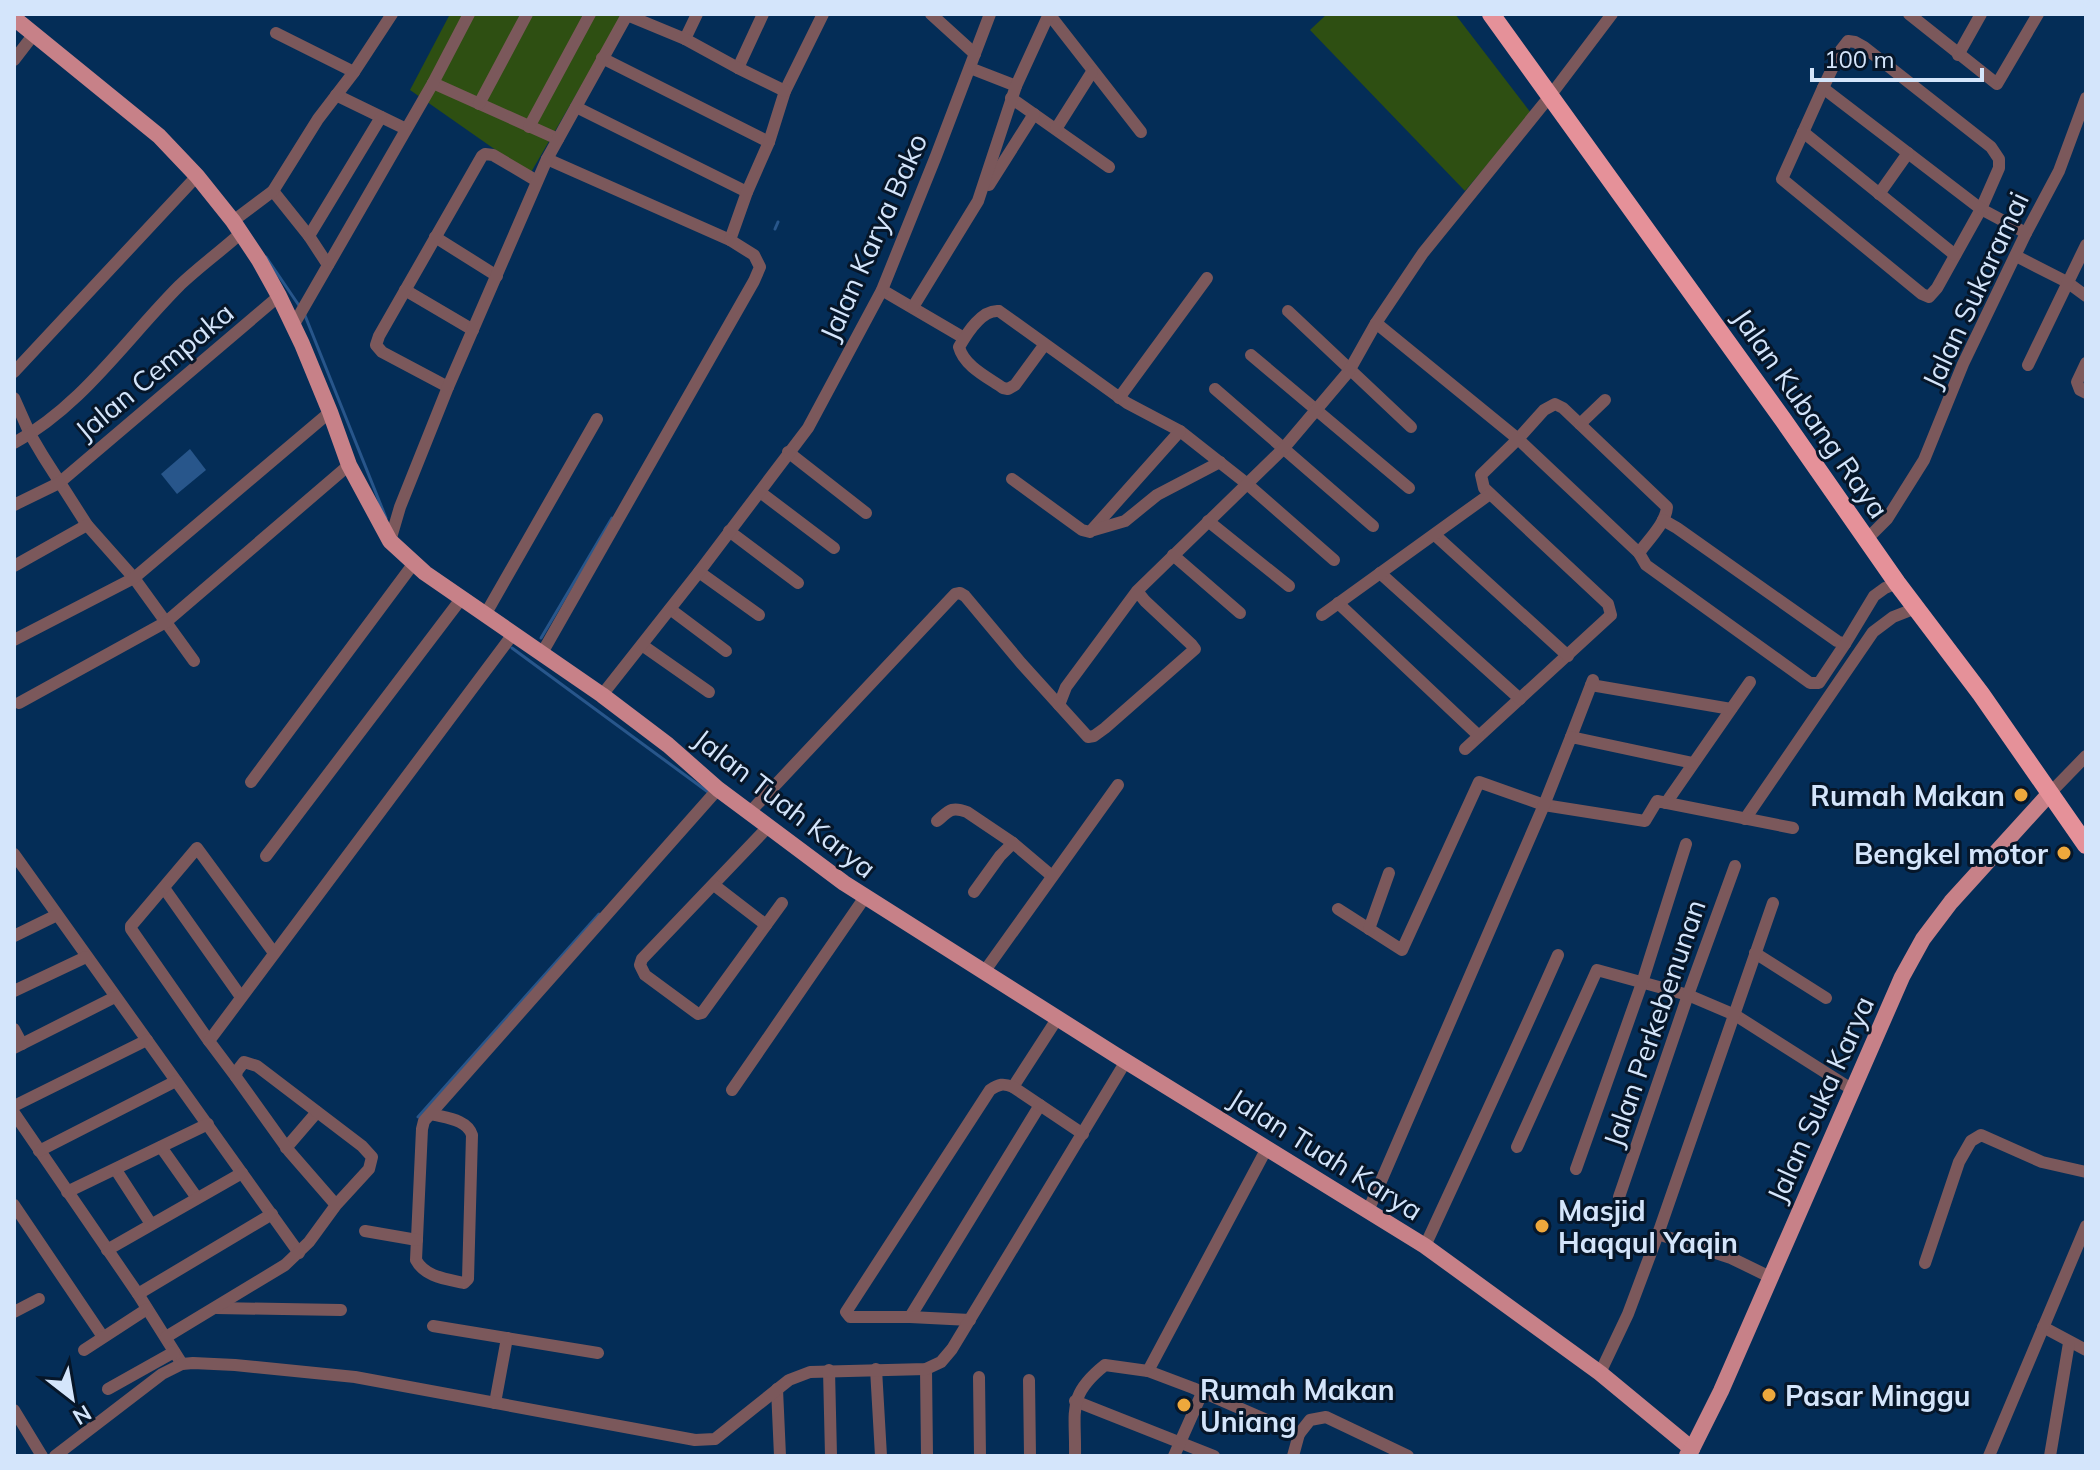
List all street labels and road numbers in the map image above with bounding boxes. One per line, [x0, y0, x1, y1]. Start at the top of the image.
street label: Jalan Karya Bako [812, 128, 934, 346]
street label: Jalan Sukaramai [1914, 186, 2036, 394]
street label: Jalan Cempaka [68, 295, 240, 447]
street label: Jalan Kubang Raya [1725, 301, 1897, 525]
street label: Jalan Tuah Karya [687, 721, 883, 885]
street label: Jalan Perkebenunan [1595, 895, 1713, 1151]
street label: Jalan Suka Karya [1759, 990, 1881, 1208]
street label: Jalan Tuah Karya [1223, 1080, 1429, 1228]

